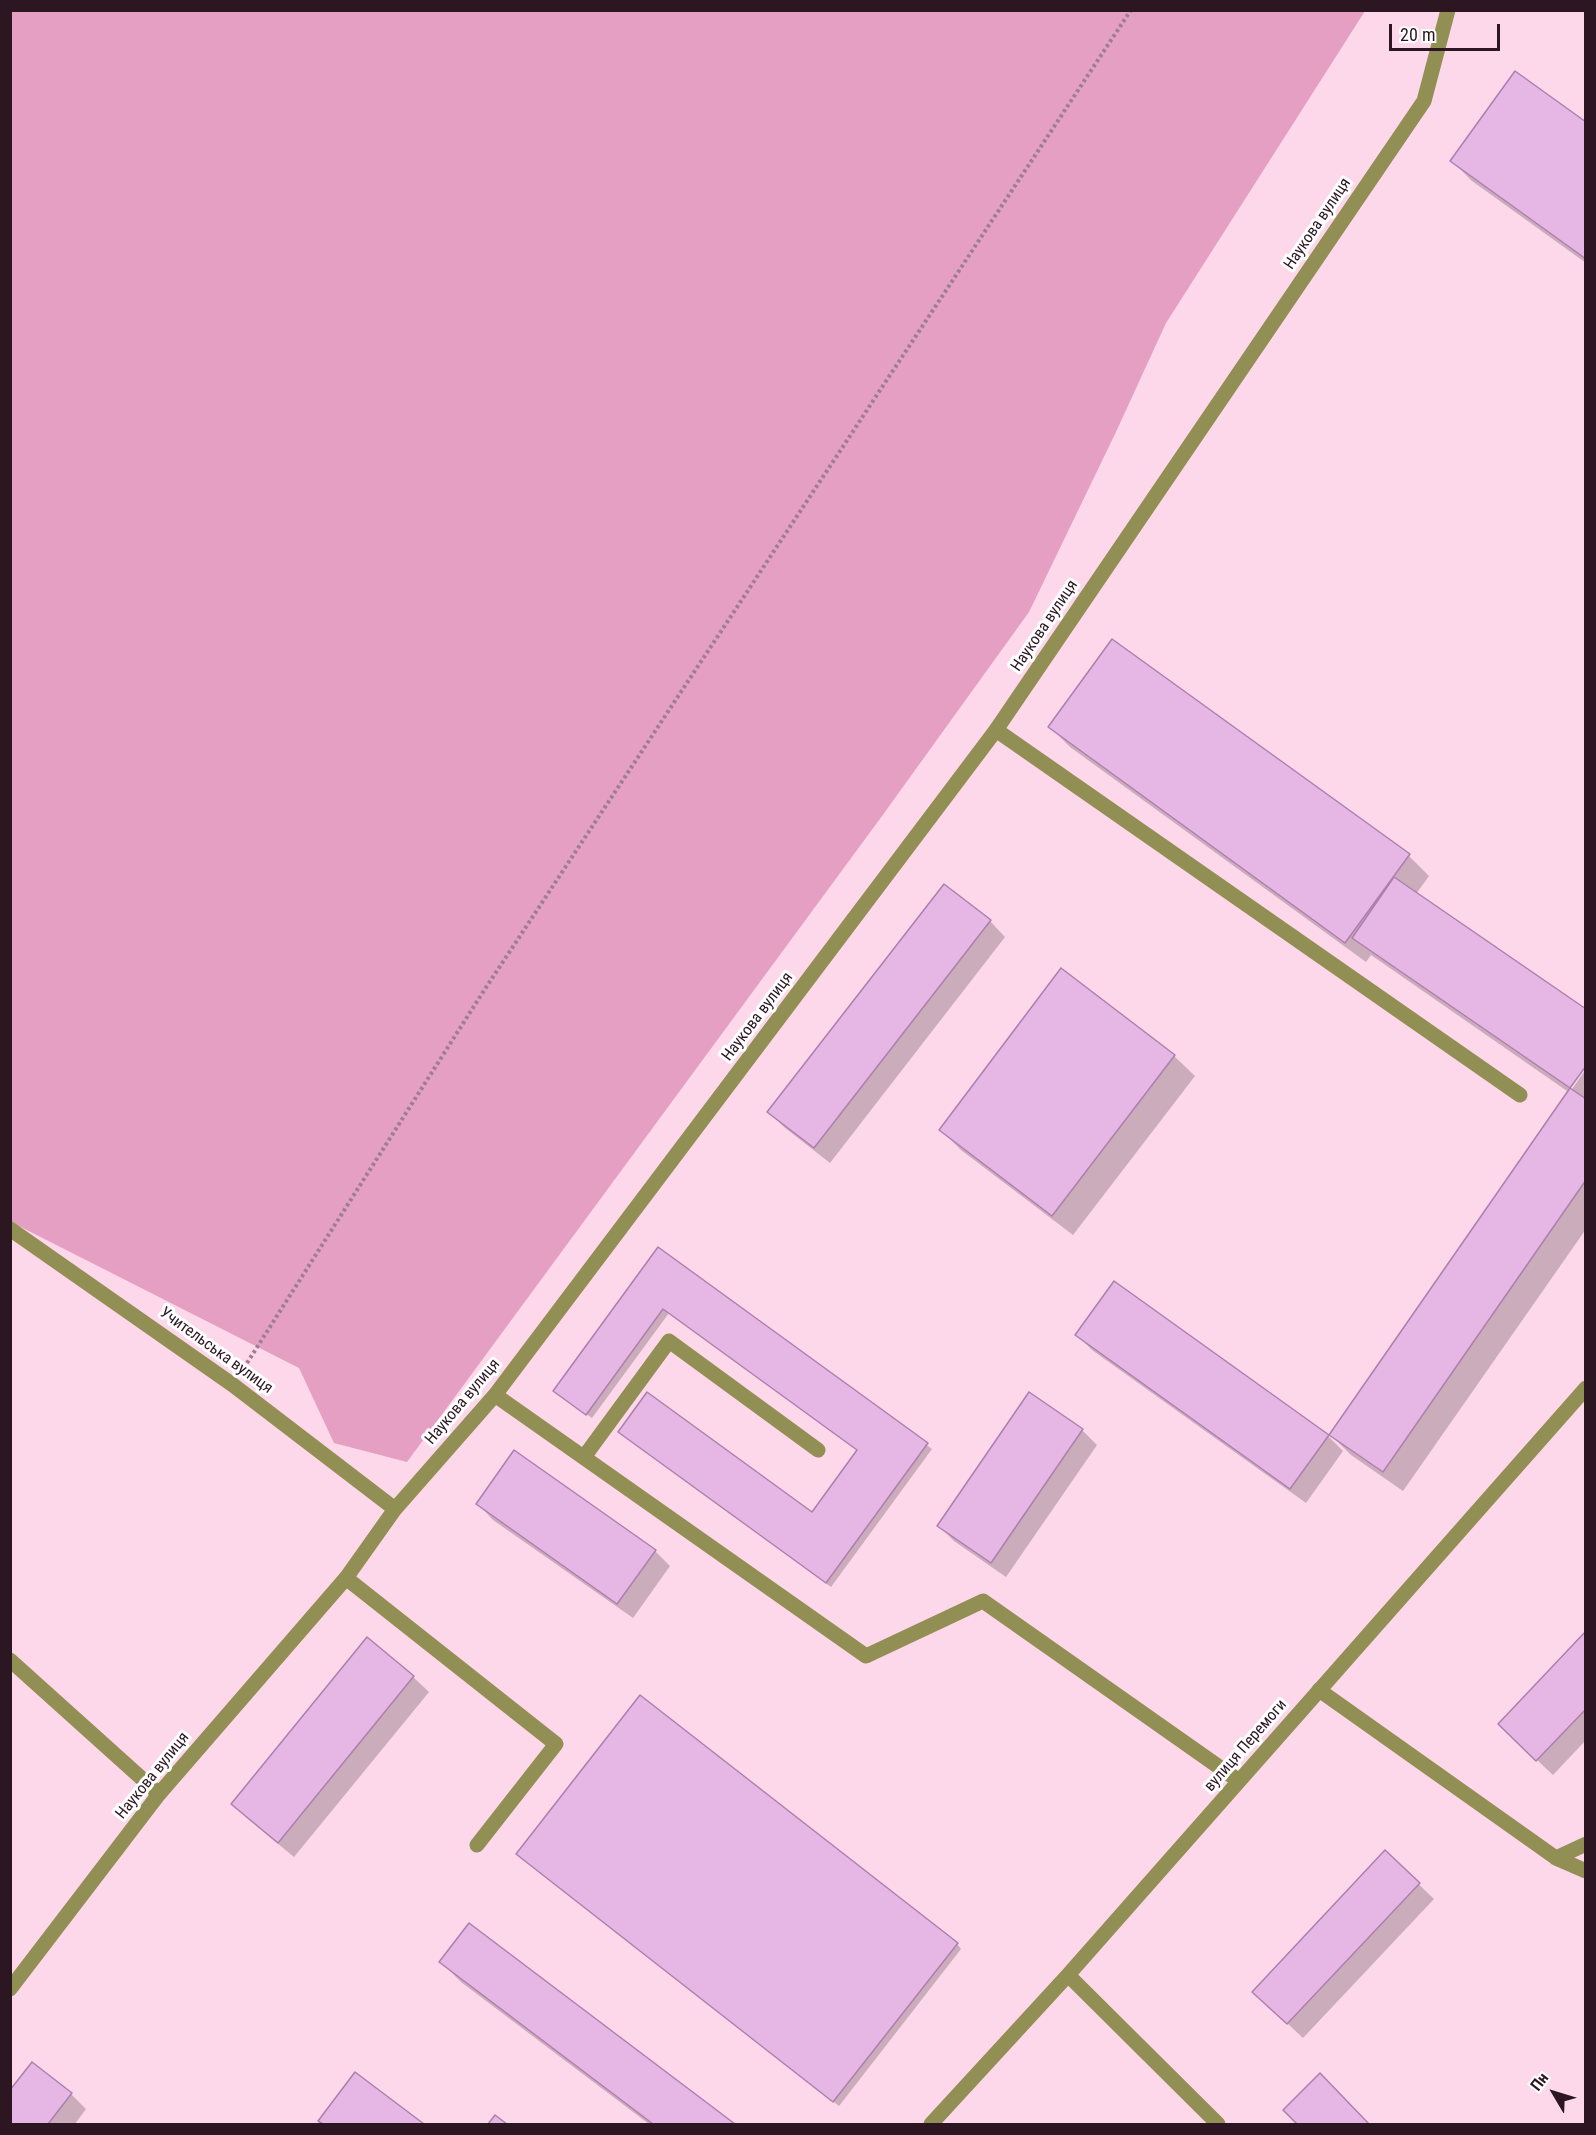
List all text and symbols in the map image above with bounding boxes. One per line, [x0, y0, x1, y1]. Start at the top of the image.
scale bar [1392, 12, 1503, 50]
text: 20 m [1400, 24, 1435, 45]
street label: Наукова вулиця [1280, 175, 1356, 273]
street label: Наукова вулиця [1007, 577, 1083, 675]
street label: Наукова вулиця [718, 969, 798, 1065]
street label: Учительська вулиця [156, 1304, 276, 1398]
street label: Наукова вулиця [422, 1355, 504, 1449]
street label: вулиця Перемоги [1201, 1696, 1291, 1796]
street label: Наукова вулиця [112, 1729, 194, 1823]
north arrow [1524, 2063, 1584, 2123]
text: Пн [1526, 2069, 1552, 2094]

